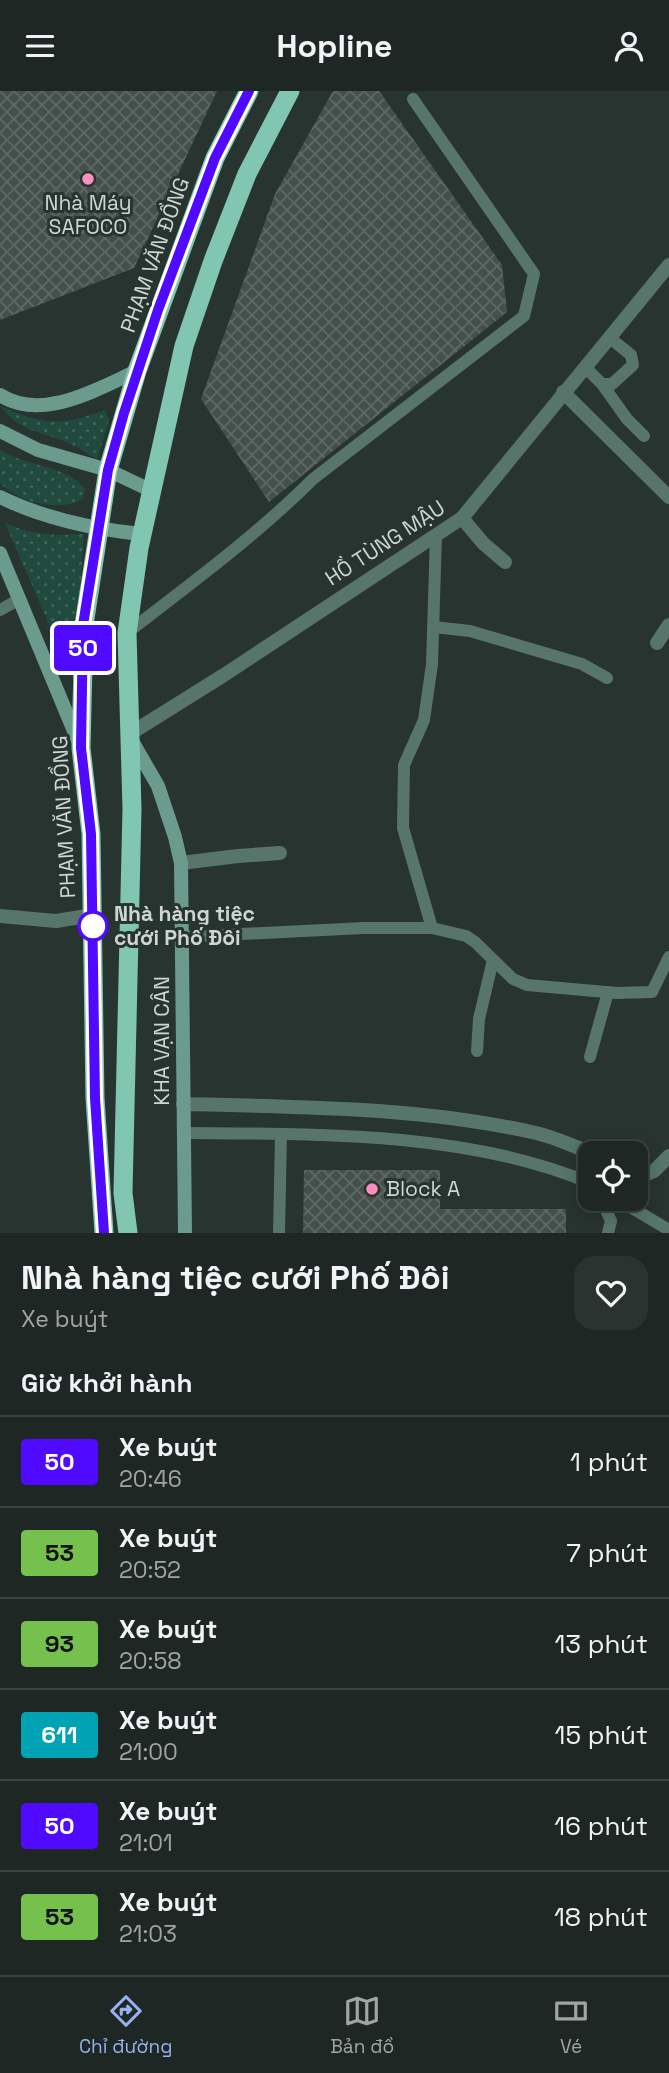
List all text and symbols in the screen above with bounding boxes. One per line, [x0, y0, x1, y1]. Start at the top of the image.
text: Hopline [276, 26, 393, 66]
icon: menu [21, 27, 59, 65]
icon: person [610, 27, 648, 65]
marker: Nhà Máy SAFOCO [80, 171, 96, 187]
street label: PHẠM VĂN ĐỒNG [113, 173, 195, 336]
place label: Nhà Máy SAFOCO [44, 189, 132, 240]
street label: HỒ TÙNG MẬU [319, 493, 450, 591]
line badge: 50 [52, 625, 114, 671]
text: 50 [68, 632, 98, 663]
street label: PHẠM VĂN ĐỒNG [45, 735, 81, 899]
place label: Nhà hàng tiệc cưới Phố Đôi [114, 900, 255, 951]
marker: Nhà hàng tiệc cưới Phố Đôi [78, 911, 108, 941]
street label: KHA VẠN CÂN [148, 976, 175, 1106]
map controls [578, 1141, 648, 1211]
button: locate [578, 1141, 648, 1211]
place label: Block A [386, 1175, 460, 1202]
marker: Block A [364, 1181, 380, 1197]
button: heart [574, 1256, 648, 1330]
text: Nhà hàng tiệc cưới Phố Đôi [21, 1257, 450, 1299]
text: Xe buýt [21, 1304, 108, 1334]
text: Giờ khởi hành [21, 1366, 192, 1400]
text: Xe buýt [119, 1430, 217, 1464]
text: 1 phút [570, 1445, 648, 1479]
text: 50 [45, 1446, 74, 1477]
text: 20:46 [119, 1464, 182, 1494]
text: Xe buýt [119, 1521, 217, 1555]
text: 7 phút [566, 1536, 648, 1570]
text: 53 [45, 1537, 74, 1568]
text: 20:52 [119, 1555, 181, 1585]
text: Xe buýt [119, 1612, 217, 1646]
text: 13 phút [554, 1627, 648, 1661]
text: 93 [45, 1628, 74, 1659]
text: 20:58 [119, 1646, 182, 1676]
text: Xe buýt [119, 1703, 217, 1737]
text: 15 phút [555, 1718, 648, 1752]
text: 611 [41, 1719, 78, 1750]
text: 21:00 [119, 1737, 178, 1767]
text: Xe buýt [119, 1794, 217, 1828]
text: 16 phút [554, 1809, 648, 1843]
text: 50 [45, 1810, 74, 1841]
text: 21:01 [119, 1828, 173, 1858]
text: Xe buýt [119, 1885, 217, 1919]
text: 18 phút [554, 1900, 648, 1934]
text: 53 [45, 1901, 74, 1932]
text: 21:03 [119, 1919, 177, 1949]
tab: Chỉ đường [79, 1992, 172, 2059]
tab: Bản đồ [330, 1992, 394, 2059]
tab: Vé [552, 1992, 590, 2059]

